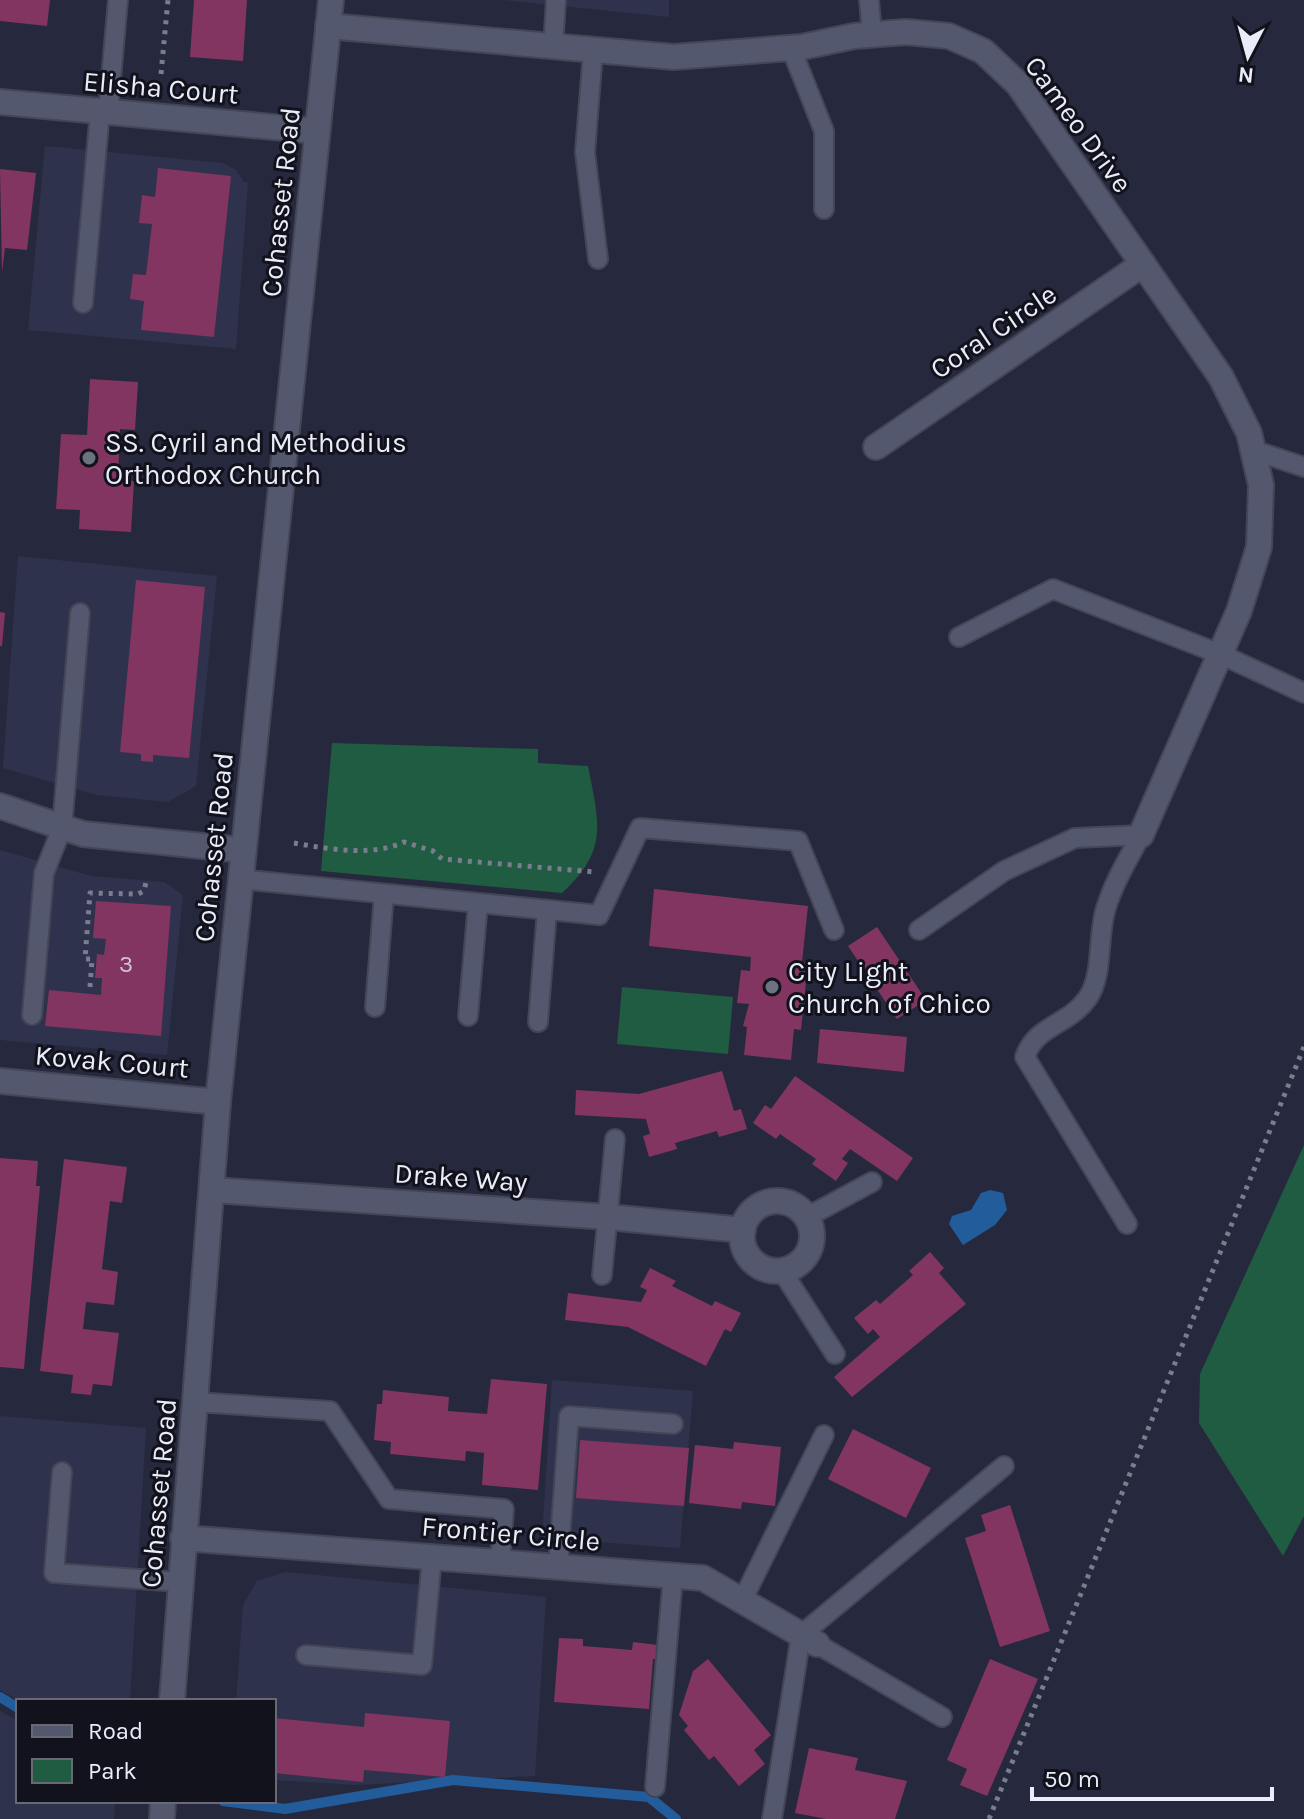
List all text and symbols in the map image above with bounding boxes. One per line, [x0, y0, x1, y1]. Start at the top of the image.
north arrow [1208, 16, 1288, 96]
street label: Cameo Drive [1018, 50, 1139, 199]
text: N [1237, 61, 1255, 89]
street label: Elisha Court [82, 64, 240, 111]
street label: Cohasset Road [254, 106, 307, 298]
street label: Coral Circle [924, 277, 1063, 386]
place label: SS. Cyril and Methodius Orthodox Church [105, 426, 407, 491]
marker: SS. Cyril and Methodius Orthodox Church [80, 449, 98, 467]
street label: Cohasset Road [187, 751, 240, 943]
house number: 3 [119, 950, 133, 978]
place label: City Light Church of Chico [788, 955, 991, 1020]
marker: City Light Church of Chico [763, 978, 781, 996]
street label: Kovak Court [34, 1038, 190, 1085]
street label: Drake Way [393, 1156, 529, 1199]
street label: Cohasset Road [134, 1397, 183, 1589]
street label: Frontier Circle [420, 1509, 602, 1558]
legend [16, 1699, 276, 1803]
text: Road [88, 1717, 143, 1745]
scale bar [1032, 1751, 1272, 1801]
text: Park [88, 1757, 137, 1785]
text: 50 m [1044, 1765, 1100, 1793]

